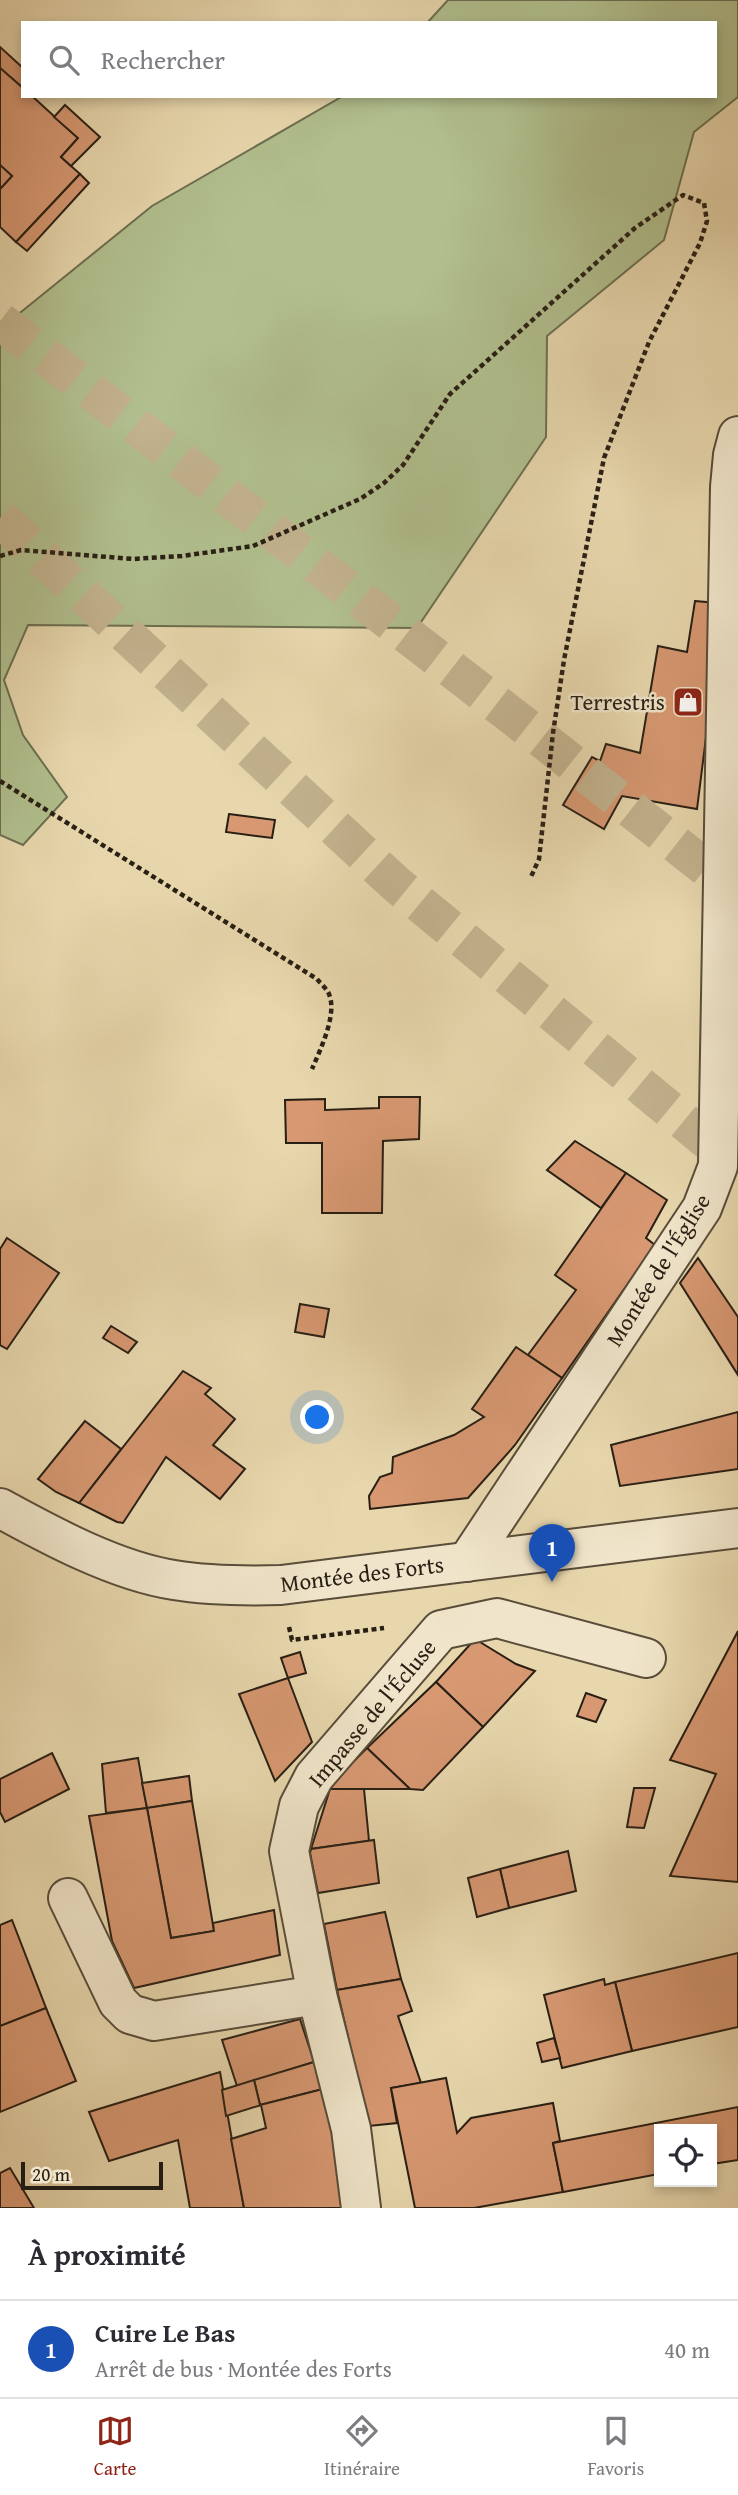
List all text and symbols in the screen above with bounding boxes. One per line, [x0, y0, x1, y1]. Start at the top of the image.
search box [21, 21, 717, 98]
text: Rechercher [101, 40, 225, 79]
icon: search [45, 41, 83, 79]
place label: Terrestris [570, 685, 665, 718]
shop icon: Terrestris [671, 685, 705, 719]
street label: Montée de l'Église [597, 1187, 718, 1353]
your location [300, 1400, 334, 1434]
pin: 1 [529, 1524, 575, 1582]
street label: Montée des Forts [278, 1547, 446, 1600]
street label: Impasse de l'Écluse [300, 1632, 443, 1794]
map controls [654, 2124, 717, 2187]
button: locate [654, 2124, 717, 2187]
scale bar [21, 2159, 163, 2191]
text: 20 m [32, 2160, 70, 2188]
text: À proximité [28, 2232, 186, 2276]
text: Cuire Le Bas [95, 2313, 235, 2352]
text: 1 [45, 2333, 57, 2366]
text: 40 m [664, 2333, 710, 2366]
text: Arrêt de bus · Montée des Forts [95, 2352, 392, 2385]
tab: Carte [94, 2412, 137, 2482]
tab: Itinéraire [324, 2412, 400, 2482]
tab: Favoris [588, 2412, 644, 2482]

